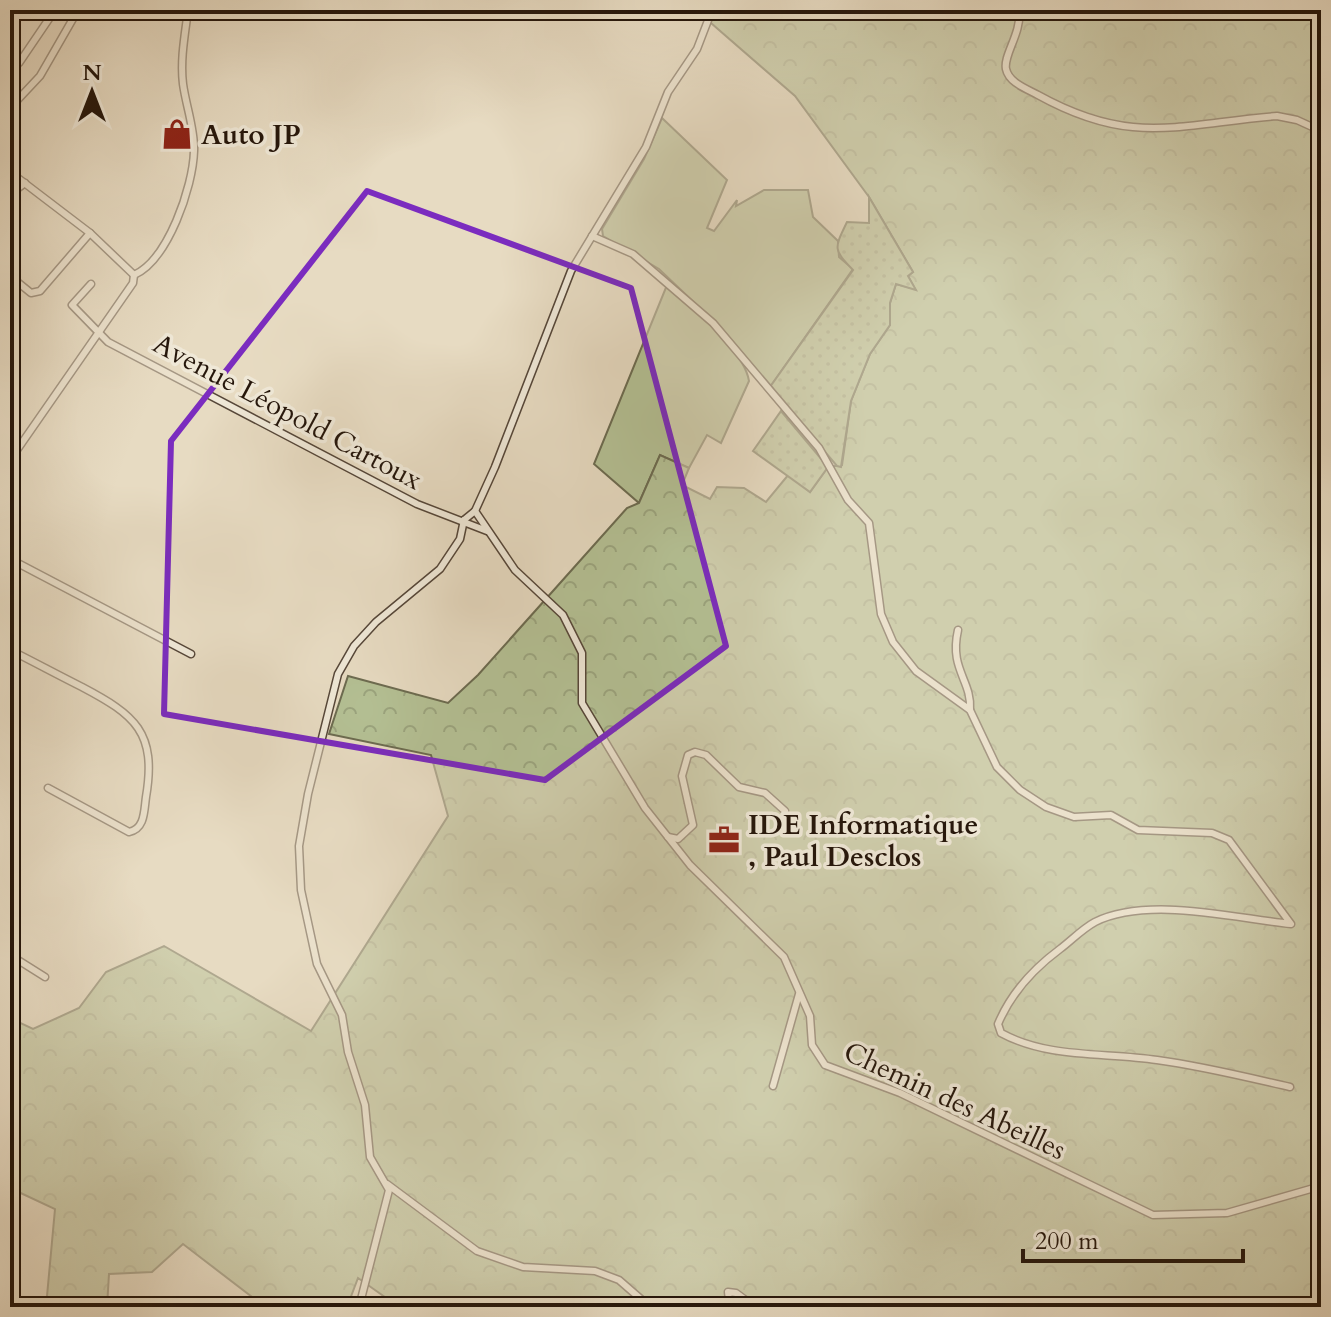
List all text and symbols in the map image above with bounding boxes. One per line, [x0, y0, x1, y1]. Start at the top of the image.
north arrow [52, 52, 132, 132]
text: N [82, 58, 102, 88]
place label: Auto JP [201, 116, 301, 154]
shop icon: Auto JP [160, 117, 194, 151]
street label: Avenue Léopold Cartoux [146, 325, 429, 499]
place label: IDE Informatique , Paul Desclos [748, 806, 978, 876]
office icon: IDE Informatique , Paul Desclos [707, 823, 741, 857]
street label: Chemin des Abeilles [837, 1033, 1072, 1169]
scale bar [1023, 1213, 1243, 1263]
text: 200 m [1035, 1225, 1099, 1258]

